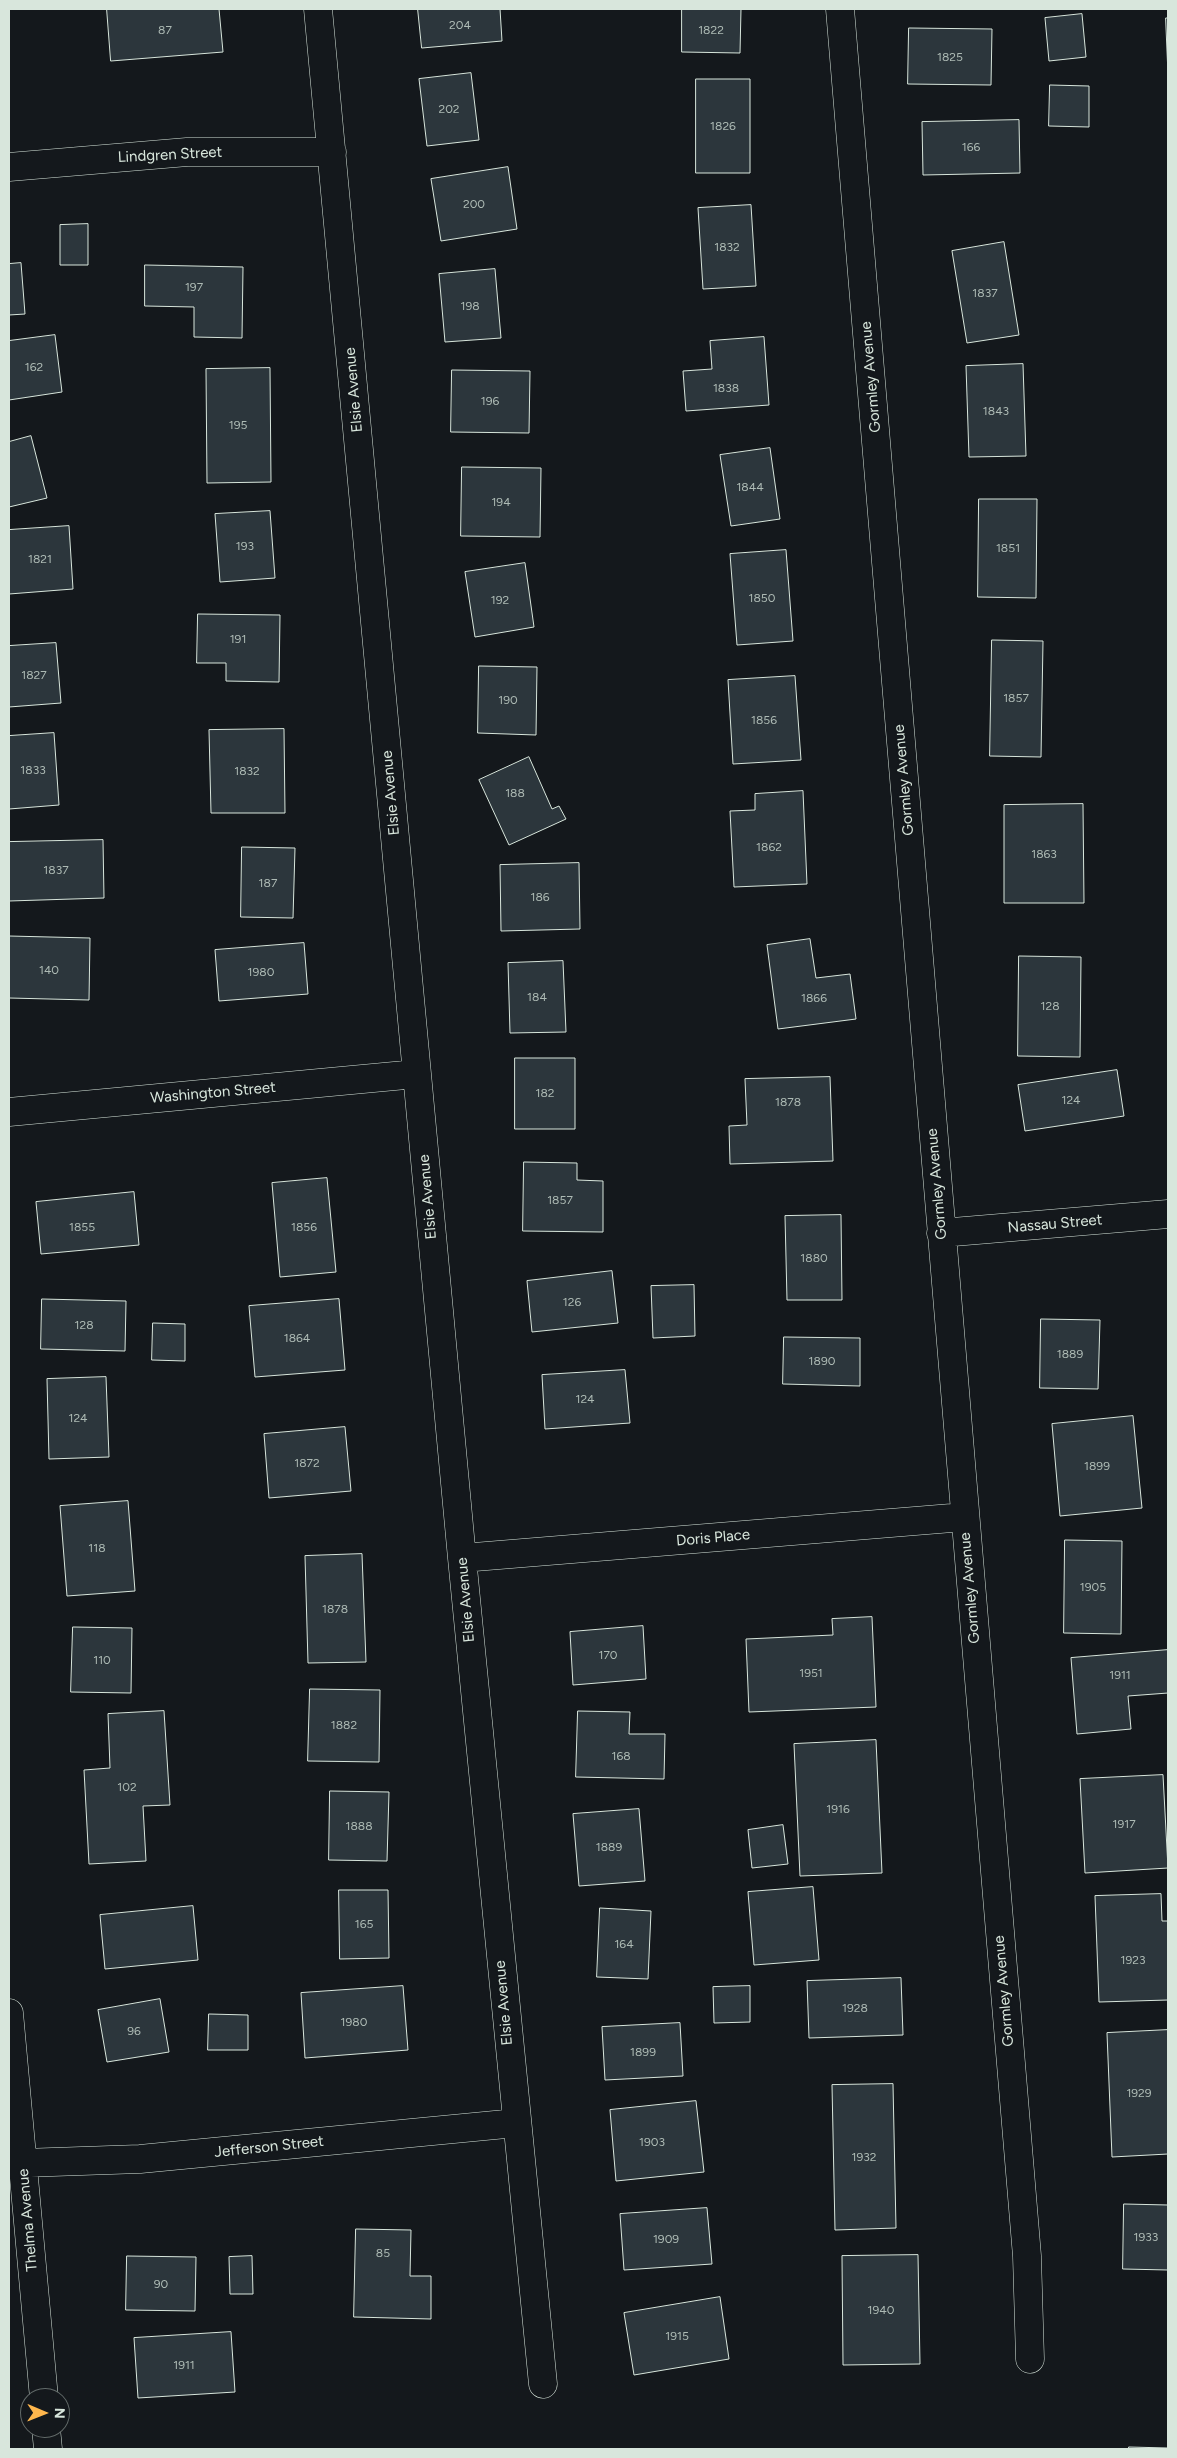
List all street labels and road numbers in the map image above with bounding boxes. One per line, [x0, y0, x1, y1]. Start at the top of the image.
street label: Lindgren Street [117, 143, 223, 167]
street label: Gormley Avenue [857, 321, 885, 433]
street label: Elsie Avenue [341, 347, 367, 433]
street label: Gormley Avenue [890, 724, 918, 836]
street label: Elsie Avenue [378, 750, 404, 836]
street label: Washington Street [150, 1079, 276, 1107]
street label: Gormley Avenue [923, 1128, 951, 1240]
street label: Elsie Avenue [415, 1154, 441, 1240]
street label: Nassau Street [1007, 1211, 1103, 1237]
street label: Doris Place [675, 1526, 751, 1550]
street label: Gormley Avenue [956, 1532, 984, 1644]
street label: Elsie Avenue [453, 1557, 479, 1643]
street label: Gormley Avenue [990, 1935, 1018, 2047]
street label: Elsie Avenue [491, 1960, 517, 2046]
street label: Jefferson Street [213, 2132, 325, 2162]
street label: Thelma Avenue [15, 2168, 41, 2272]

